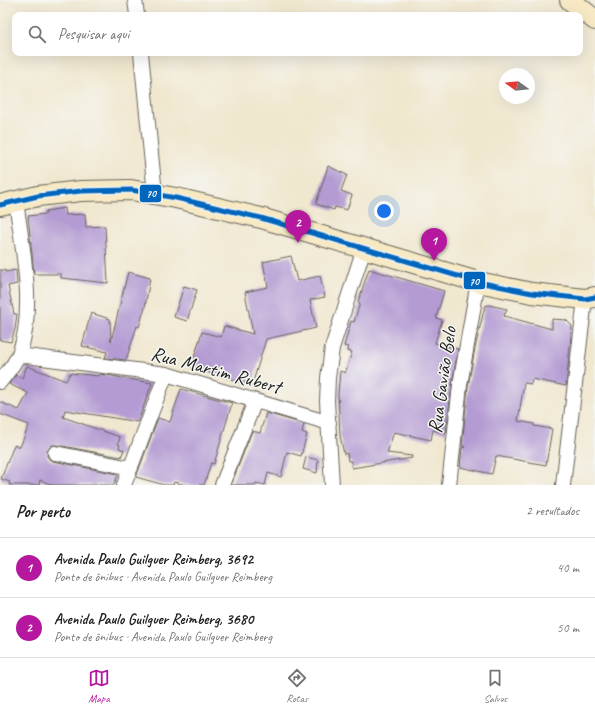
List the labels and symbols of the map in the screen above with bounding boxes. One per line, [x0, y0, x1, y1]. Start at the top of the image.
north arrow [499, 68, 535, 104]
line badge: 70 [139, 184, 162, 203]
text: 70 [146, 186, 157, 200]
your location [374, 201, 394, 221]
pin: 2 [285, 210, 311, 243]
pin: 1 [421, 228, 447, 261]
line badge: 70 [463, 271, 486, 290]
text: 70 [469, 274, 480, 288]
street label: Rua Gavião Belo [422, 324, 462, 435]
street label: Rua Martim Rubert [148, 341, 287, 400]

